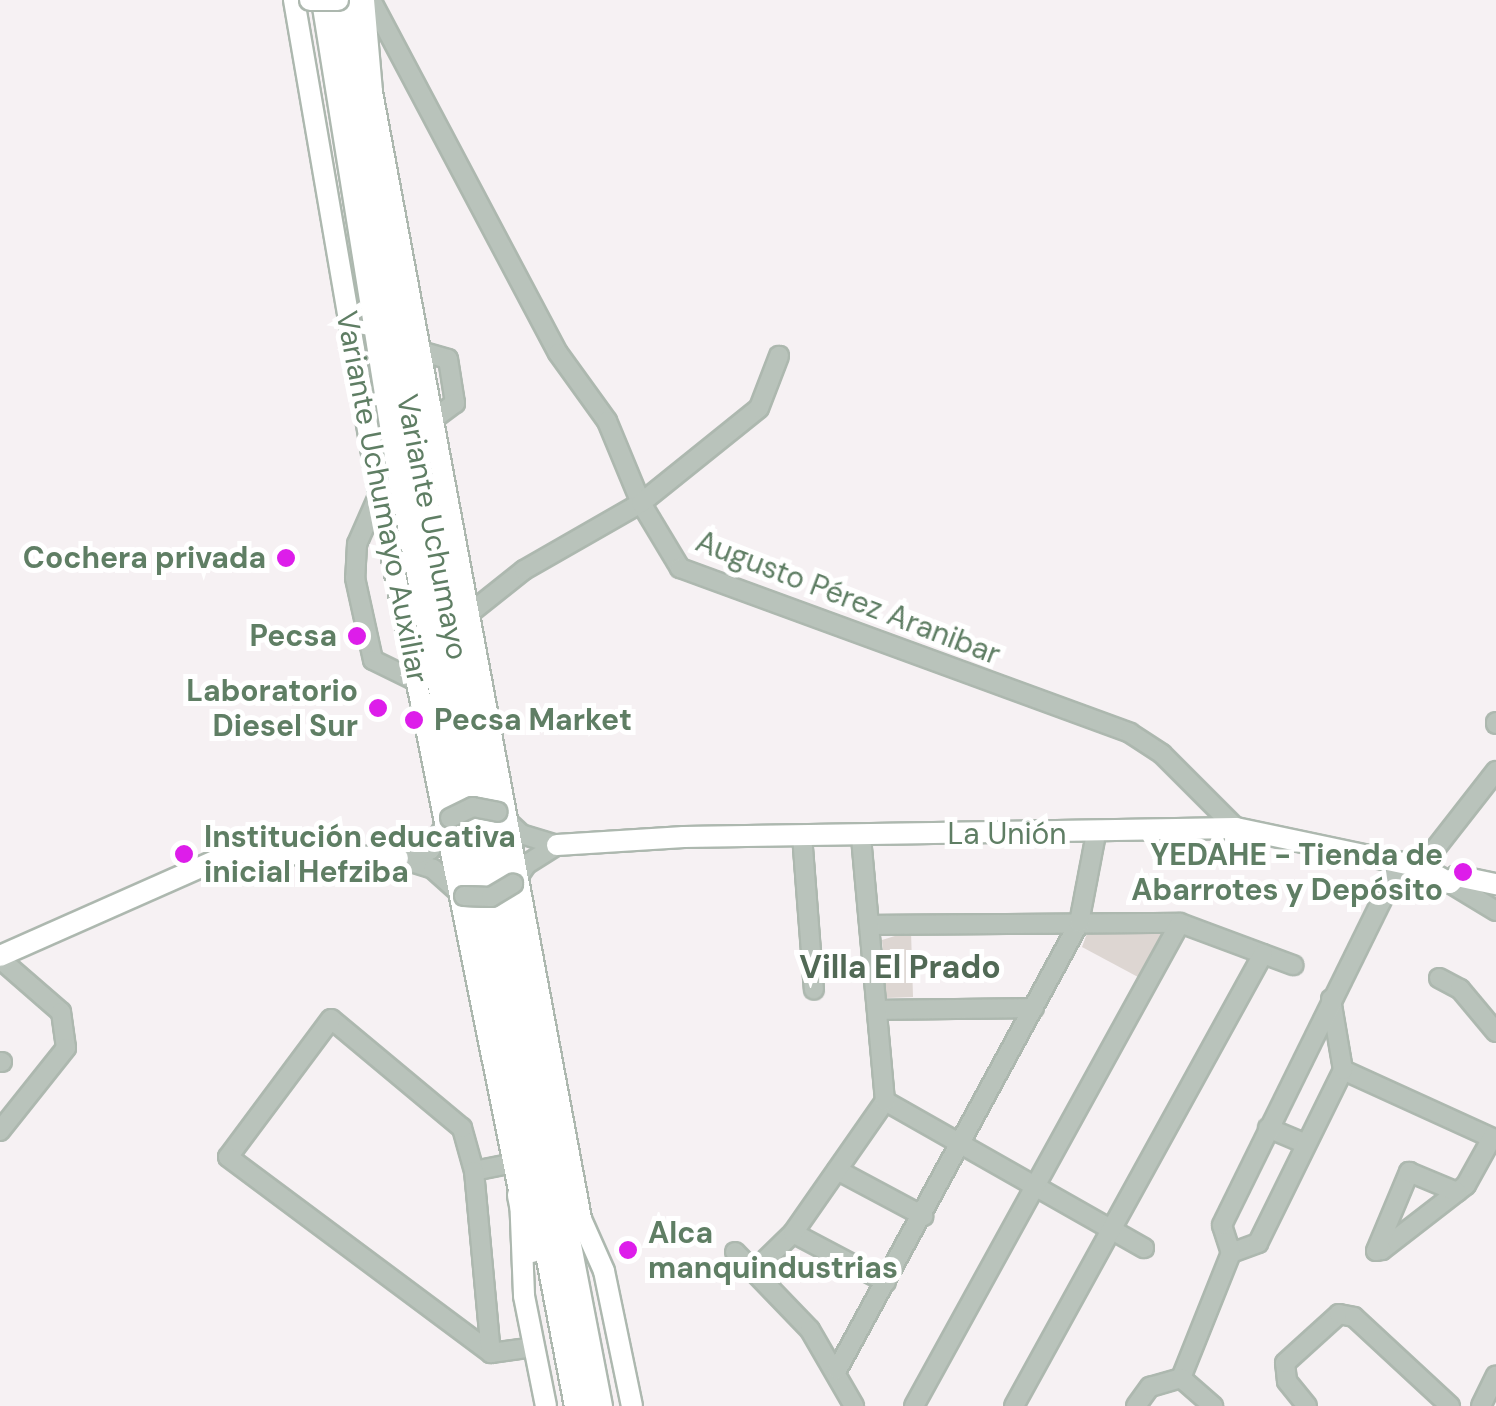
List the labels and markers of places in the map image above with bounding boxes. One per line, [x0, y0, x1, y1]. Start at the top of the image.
place label: Cochera privada [23, 540, 266, 576]
marker: Cochera privada [275, 547, 297, 569]
place label: Pecsa [250, 618, 337, 654]
marker: Pecsa [346, 625, 368, 647]
place label: Laboratorio Diesel Sur [186, 673, 358, 744]
marker: Laboratorio Diesel Sur [367, 697, 389, 719]
place label: Pecsa Market [434, 702, 632, 738]
marker: Pecsa Market [403, 709, 425, 731]
place label: Institución educativa inicial Hefziba [204, 819, 516, 890]
place label: YEDAHE - Tienda de Abarrotes y Depósito [1131, 837, 1443, 908]
marker: Institución educativa inicial Hefziba [173, 843, 195, 865]
marker: YEDAHE - Tienda de Abarrotes y Depósito [1452, 861, 1474, 883]
place label: Alca manquindustrias [648, 1215, 898, 1286]
marker: Alca manquindustrias [617, 1239, 639, 1261]

